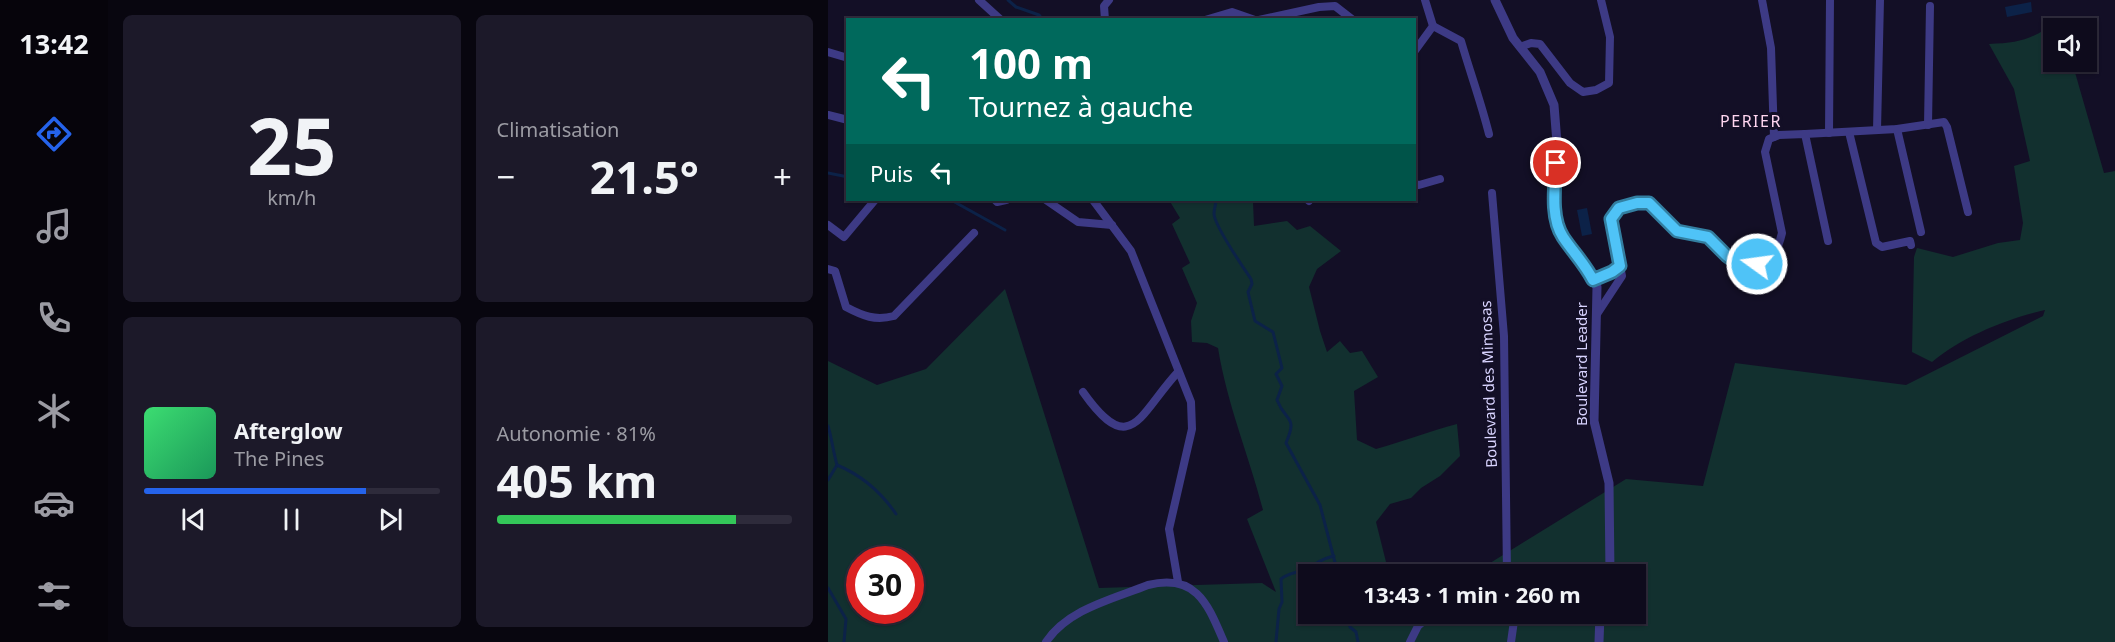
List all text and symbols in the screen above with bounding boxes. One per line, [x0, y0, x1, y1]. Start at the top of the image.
map controls [2043, 18, 2097, 72]
button: sound [2043, 18, 2097, 72]
text: 13:42 [19, 25, 89, 62]
text: 100 m [969, 34, 1093, 91]
icon: left [870, 42, 948, 120]
text: Tournez à gauche [969, 88, 1193, 125]
text: 25 [247, 92, 336, 198]
district label: PERIER [1720, 110, 1782, 132]
icon: directions [33, 113, 75, 155]
text: Climatisation [497, 116, 619, 143]
pin [1530, 137, 1581, 188]
text: 21.5° [590, 146, 699, 207]
icon: arrive [1539, 146, 1572, 179]
text: − [497, 154, 515, 199]
text: + [773, 154, 792, 199]
icon: left [925, 156, 958, 189]
text: Puis [870, 158, 913, 188]
text: km/h [267, 184, 316, 211]
icon: music [33, 205, 75, 247]
position arrow [1725, 232, 1789, 296]
icon: phone [33, 297, 75, 339]
street label: Boulevard des Mimosas [1475, 300, 1501, 468]
street label: Boulevard Leader [1571, 302, 1591, 426]
icon: climate [33, 390, 75, 432]
text: Afterglow [234, 415, 343, 445]
text: Autonomie · 81% [497, 420, 656, 447]
text: The Pines [234, 445, 324, 472]
text: 405 km [497, 450, 657, 511]
icon: car [33, 482, 75, 524]
icon: previous [177, 503, 210, 536]
icon: pause [275, 503, 308, 536]
icon: next [374, 503, 407, 536]
speed limit sign: 30 [846, 546, 924, 624]
icon: filters [33, 575, 75, 617]
text: 13:43 · 1 min · 260 m [1363, 579, 1581, 609]

